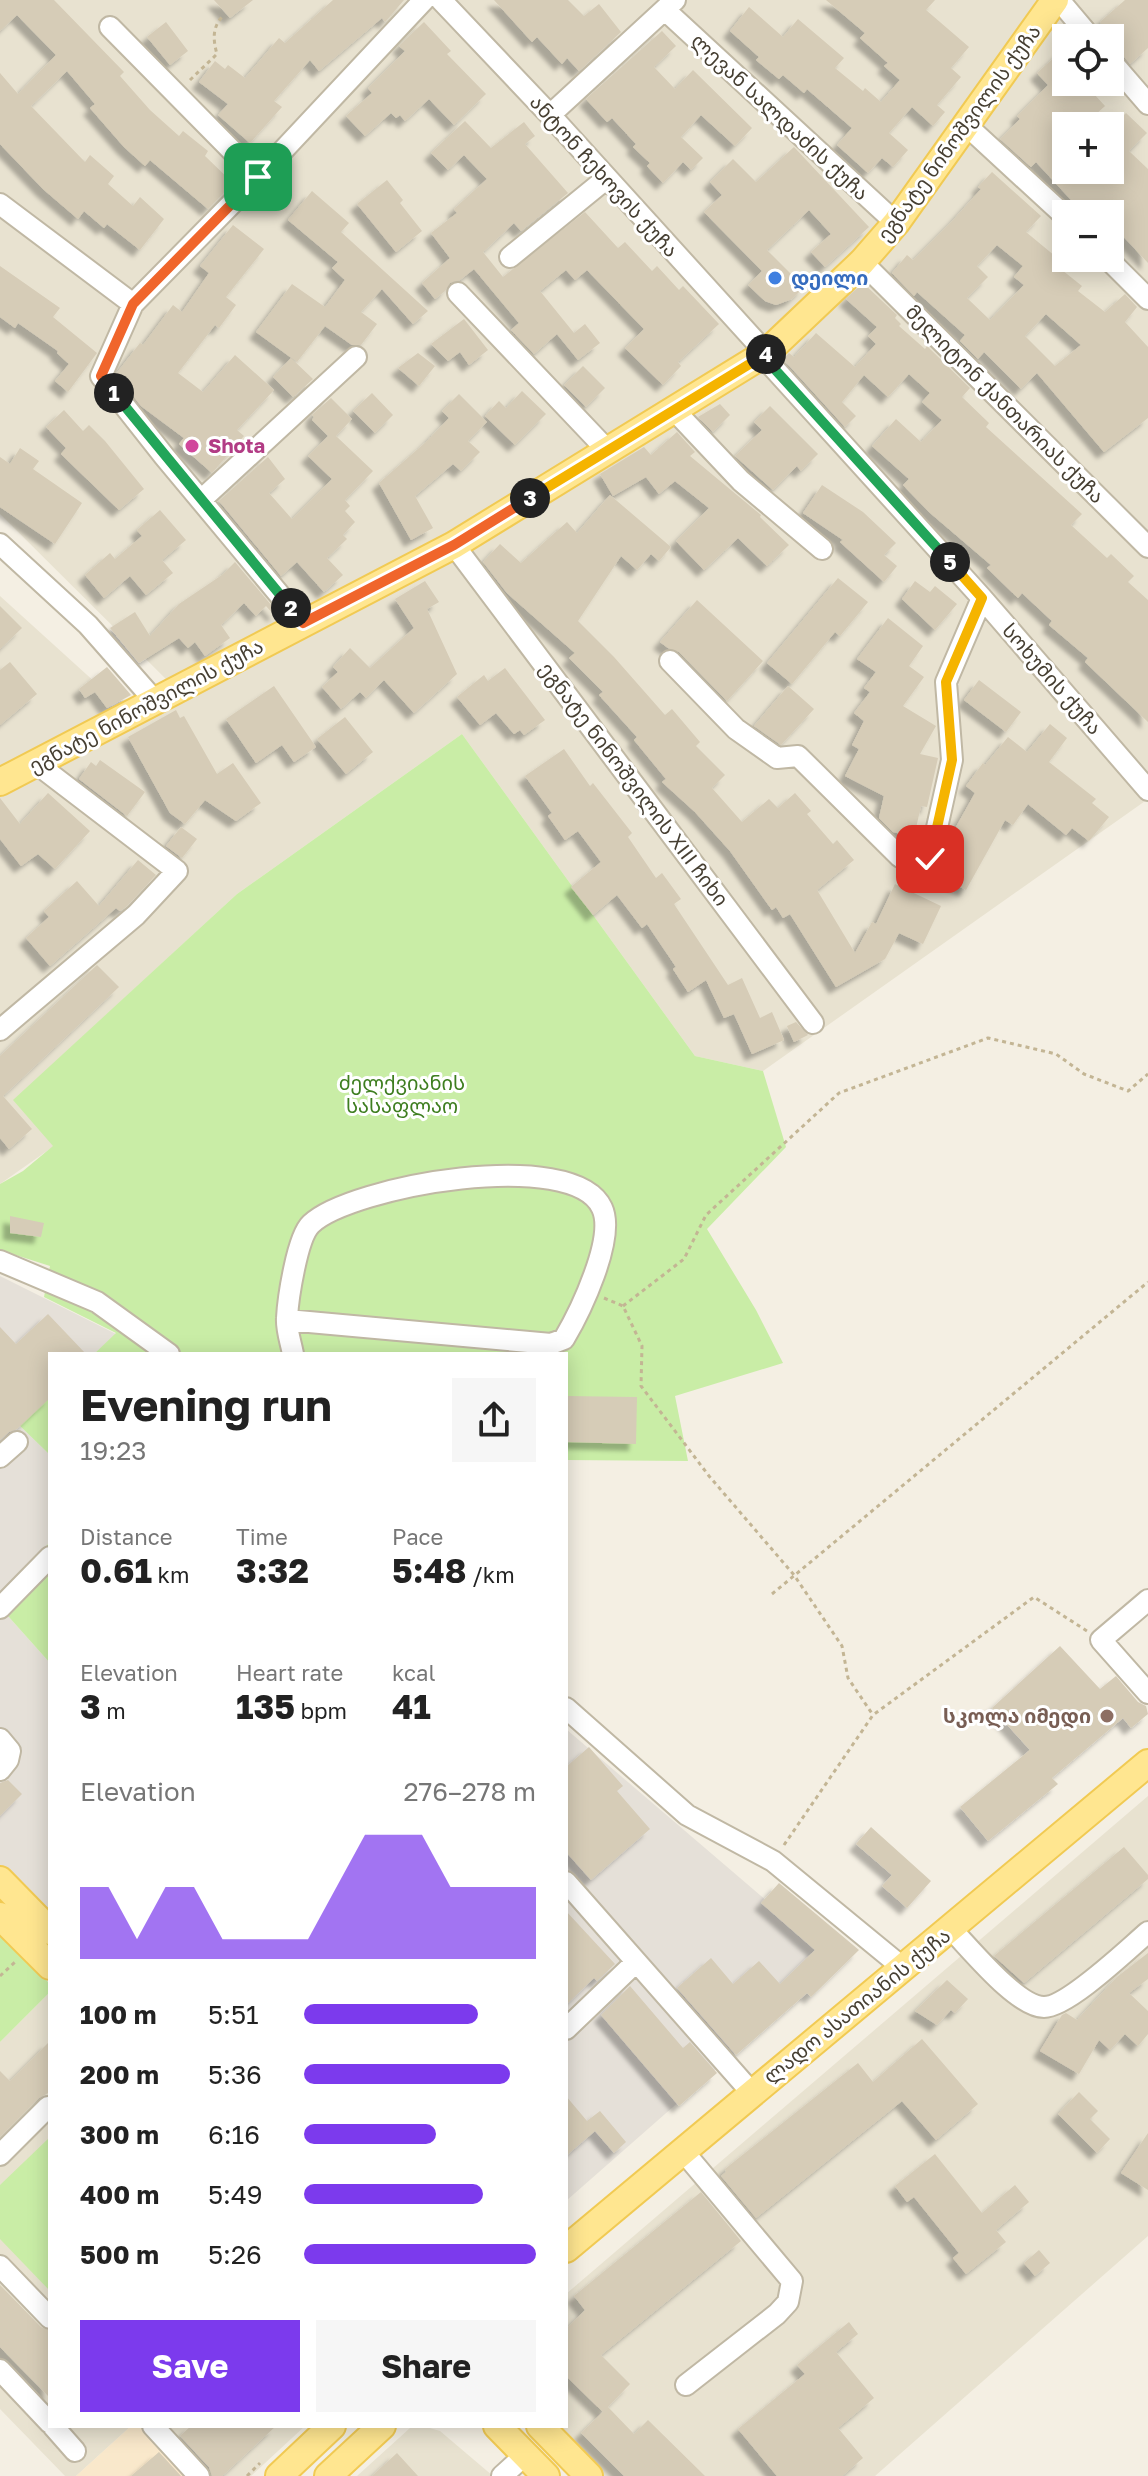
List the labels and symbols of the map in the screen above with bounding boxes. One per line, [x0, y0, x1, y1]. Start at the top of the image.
street label: ეგნატე ნინოშვილის ქუჩა [872, 19, 1046, 247]
street label: ლევან სალდაძის ქუჩა [686, 28, 874, 206]
street label: ანტონ ჩეხოვის ქუჩა [525, 89, 684, 262]
pin [224, 143, 292, 211]
place label: დეილი [791, 265, 868, 291]
marker: დეილი [766, 269, 784, 287]
street label: მელიტონ ქანთარიას ქუჩა [900, 299, 1110, 509]
pin: 4 [746, 334, 786, 374]
pin: 1 [94, 373, 134, 413]
place label: Shota [208, 433, 265, 457]
marker: Shota [183, 437, 201, 455]
pin: 3 [510, 478, 550, 518]
pin: 5 [930, 542, 970, 582]
pin: 2 [271, 588, 311, 628]
street label: სოხუმის ქუჩა [997, 618, 1108, 740]
street label: ეგნატე ნინოშვილის ქუჩა [24, 633, 268, 779]
street label: ეგნატე ნინოშვილის XIII ჩიხი [534, 657, 734, 911]
pin [896, 825, 964, 893]
park label: ძელქვიანის სასაფლაო [339, 1070, 465, 1119]
place label: სკოლა იმედი [943, 1703, 1091, 1729]
marker: სკოლა იმედი [1098, 1707, 1116, 1725]
street label: ლადო ასათიანის ქუჩა [758, 1923, 956, 2089]

